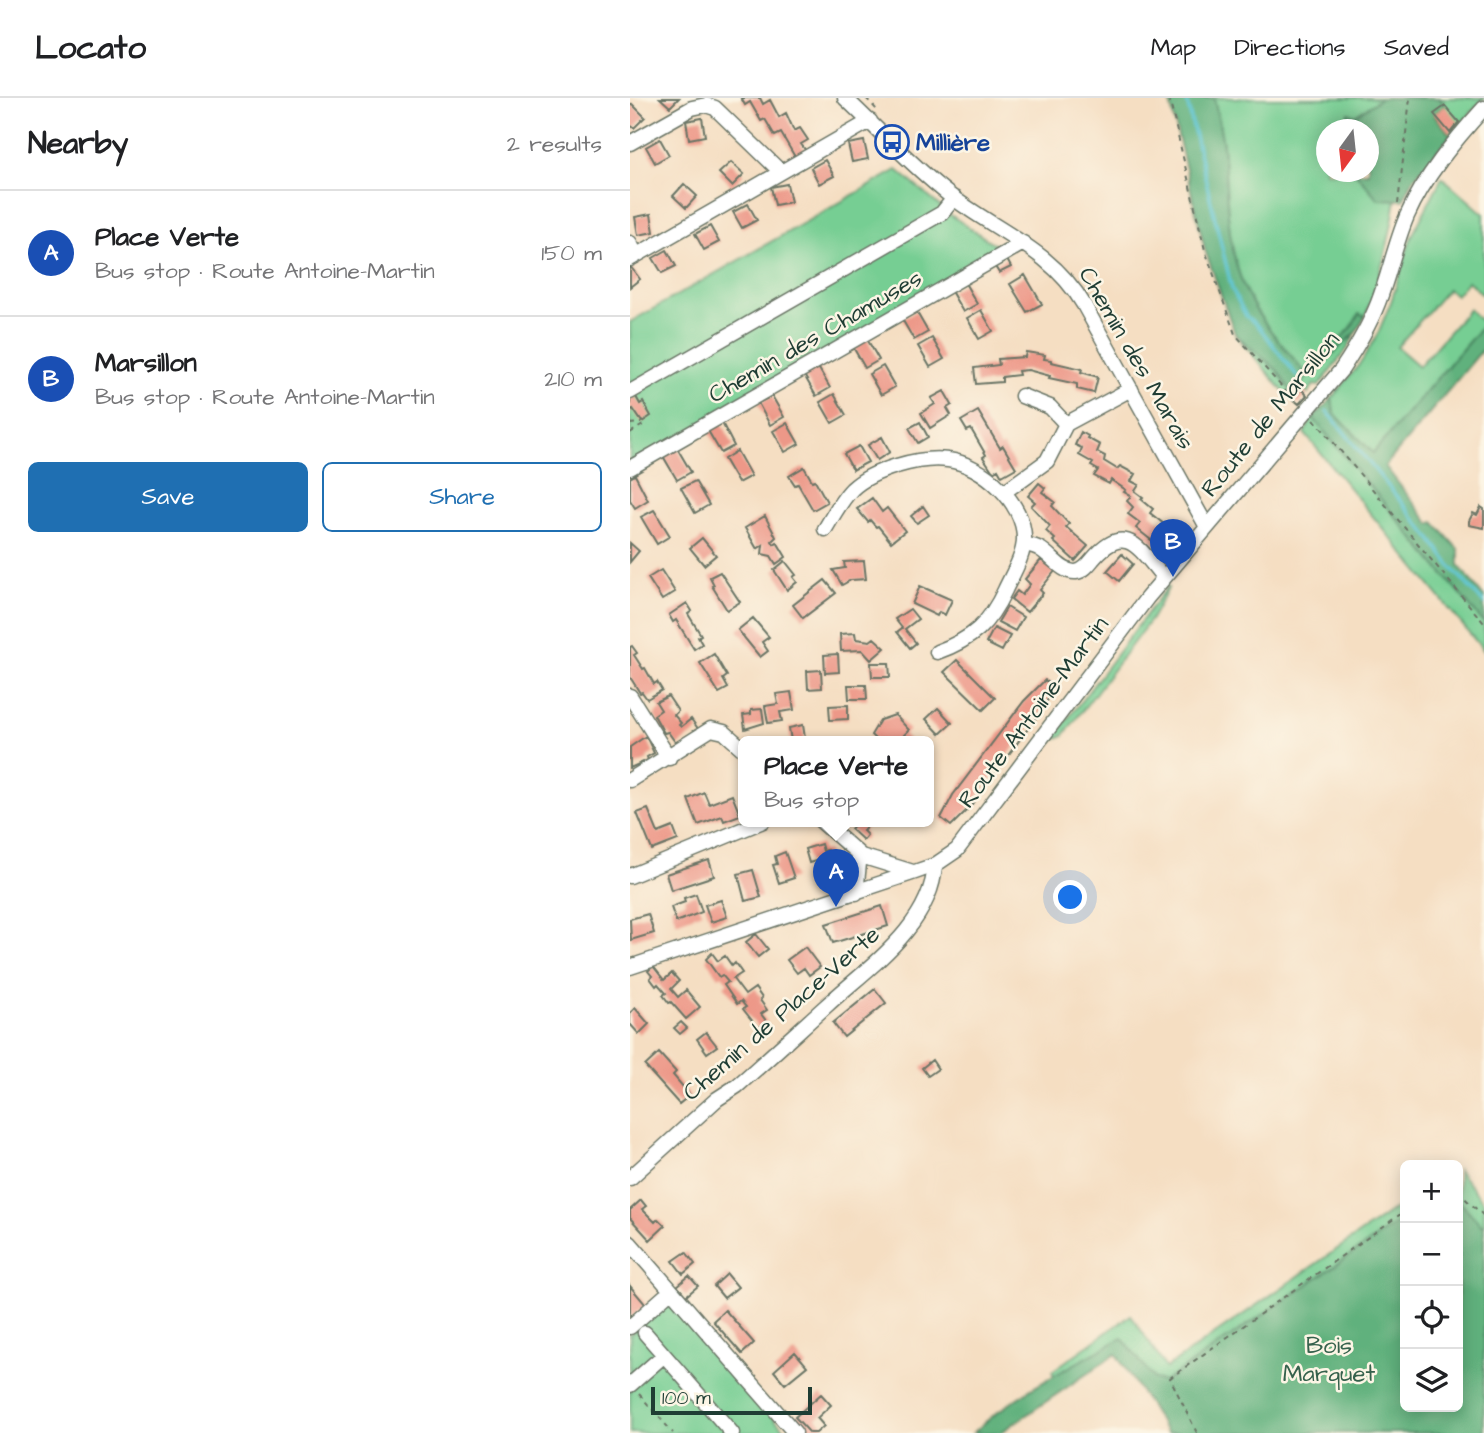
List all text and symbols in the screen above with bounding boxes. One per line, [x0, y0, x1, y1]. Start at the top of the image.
text: Locato [35, 25, 146, 71]
text: Map [1151, 31, 1196, 65]
text: Directions [1234, 31, 1346, 65]
text: Saved [1384, 31, 1449, 65]
north arrow [1316, 119, 1379, 182]
text: Nearby [28, 123, 128, 165]
bus stop icon: Millière [873, 123, 911, 161]
place label: Millière [916, 126, 990, 160]
text: 2 results [507, 128, 602, 160]
text: Place Verte [95, 219, 239, 255]
text: A [44, 237, 58, 269]
text: 150 m [541, 237, 602, 269]
text: Bus stop · Route Antoine-Martin [95, 255, 435, 287]
street label: Chemin des Marais [1070, 261, 1202, 456]
street label: Chemin des Chamuses [702, 262, 929, 412]
street label: Route de Marsillon [1193, 325, 1348, 505]
text: Marsillon [95, 345, 197, 381]
text: B [43, 363, 59, 395]
text: 210 m [544, 363, 602, 395]
text: Bus stop · Route Antoine-Martin [95, 381, 435, 413]
button: Save [28, 462, 308, 532]
button: Share [322, 462, 602, 532]
pin: B [1150, 519, 1196, 577]
street label: Route Antoine-Martin [950, 610, 1117, 816]
popup [738, 736, 934, 827]
text: Place Verte [764, 748, 908, 784]
text: Bus stop [764, 784, 859, 816]
pin: A [813, 849, 859, 907]
your location [1053, 880, 1087, 914]
street label: Chemin de Place-Verte [676, 918, 888, 1109]
map controls [1400, 1160, 1463, 1412]
button: + [1400, 1160, 1463, 1223]
button: − [1400, 1223, 1463, 1286]
button: locate [1400, 1286, 1463, 1349]
park label: Bois Marquet [1283, 1329, 1376, 1391]
button: layers [1400, 1349, 1463, 1412]
scale bar [651, 1384, 812, 1416]
text: 100 m [662, 1385, 711, 1412]

